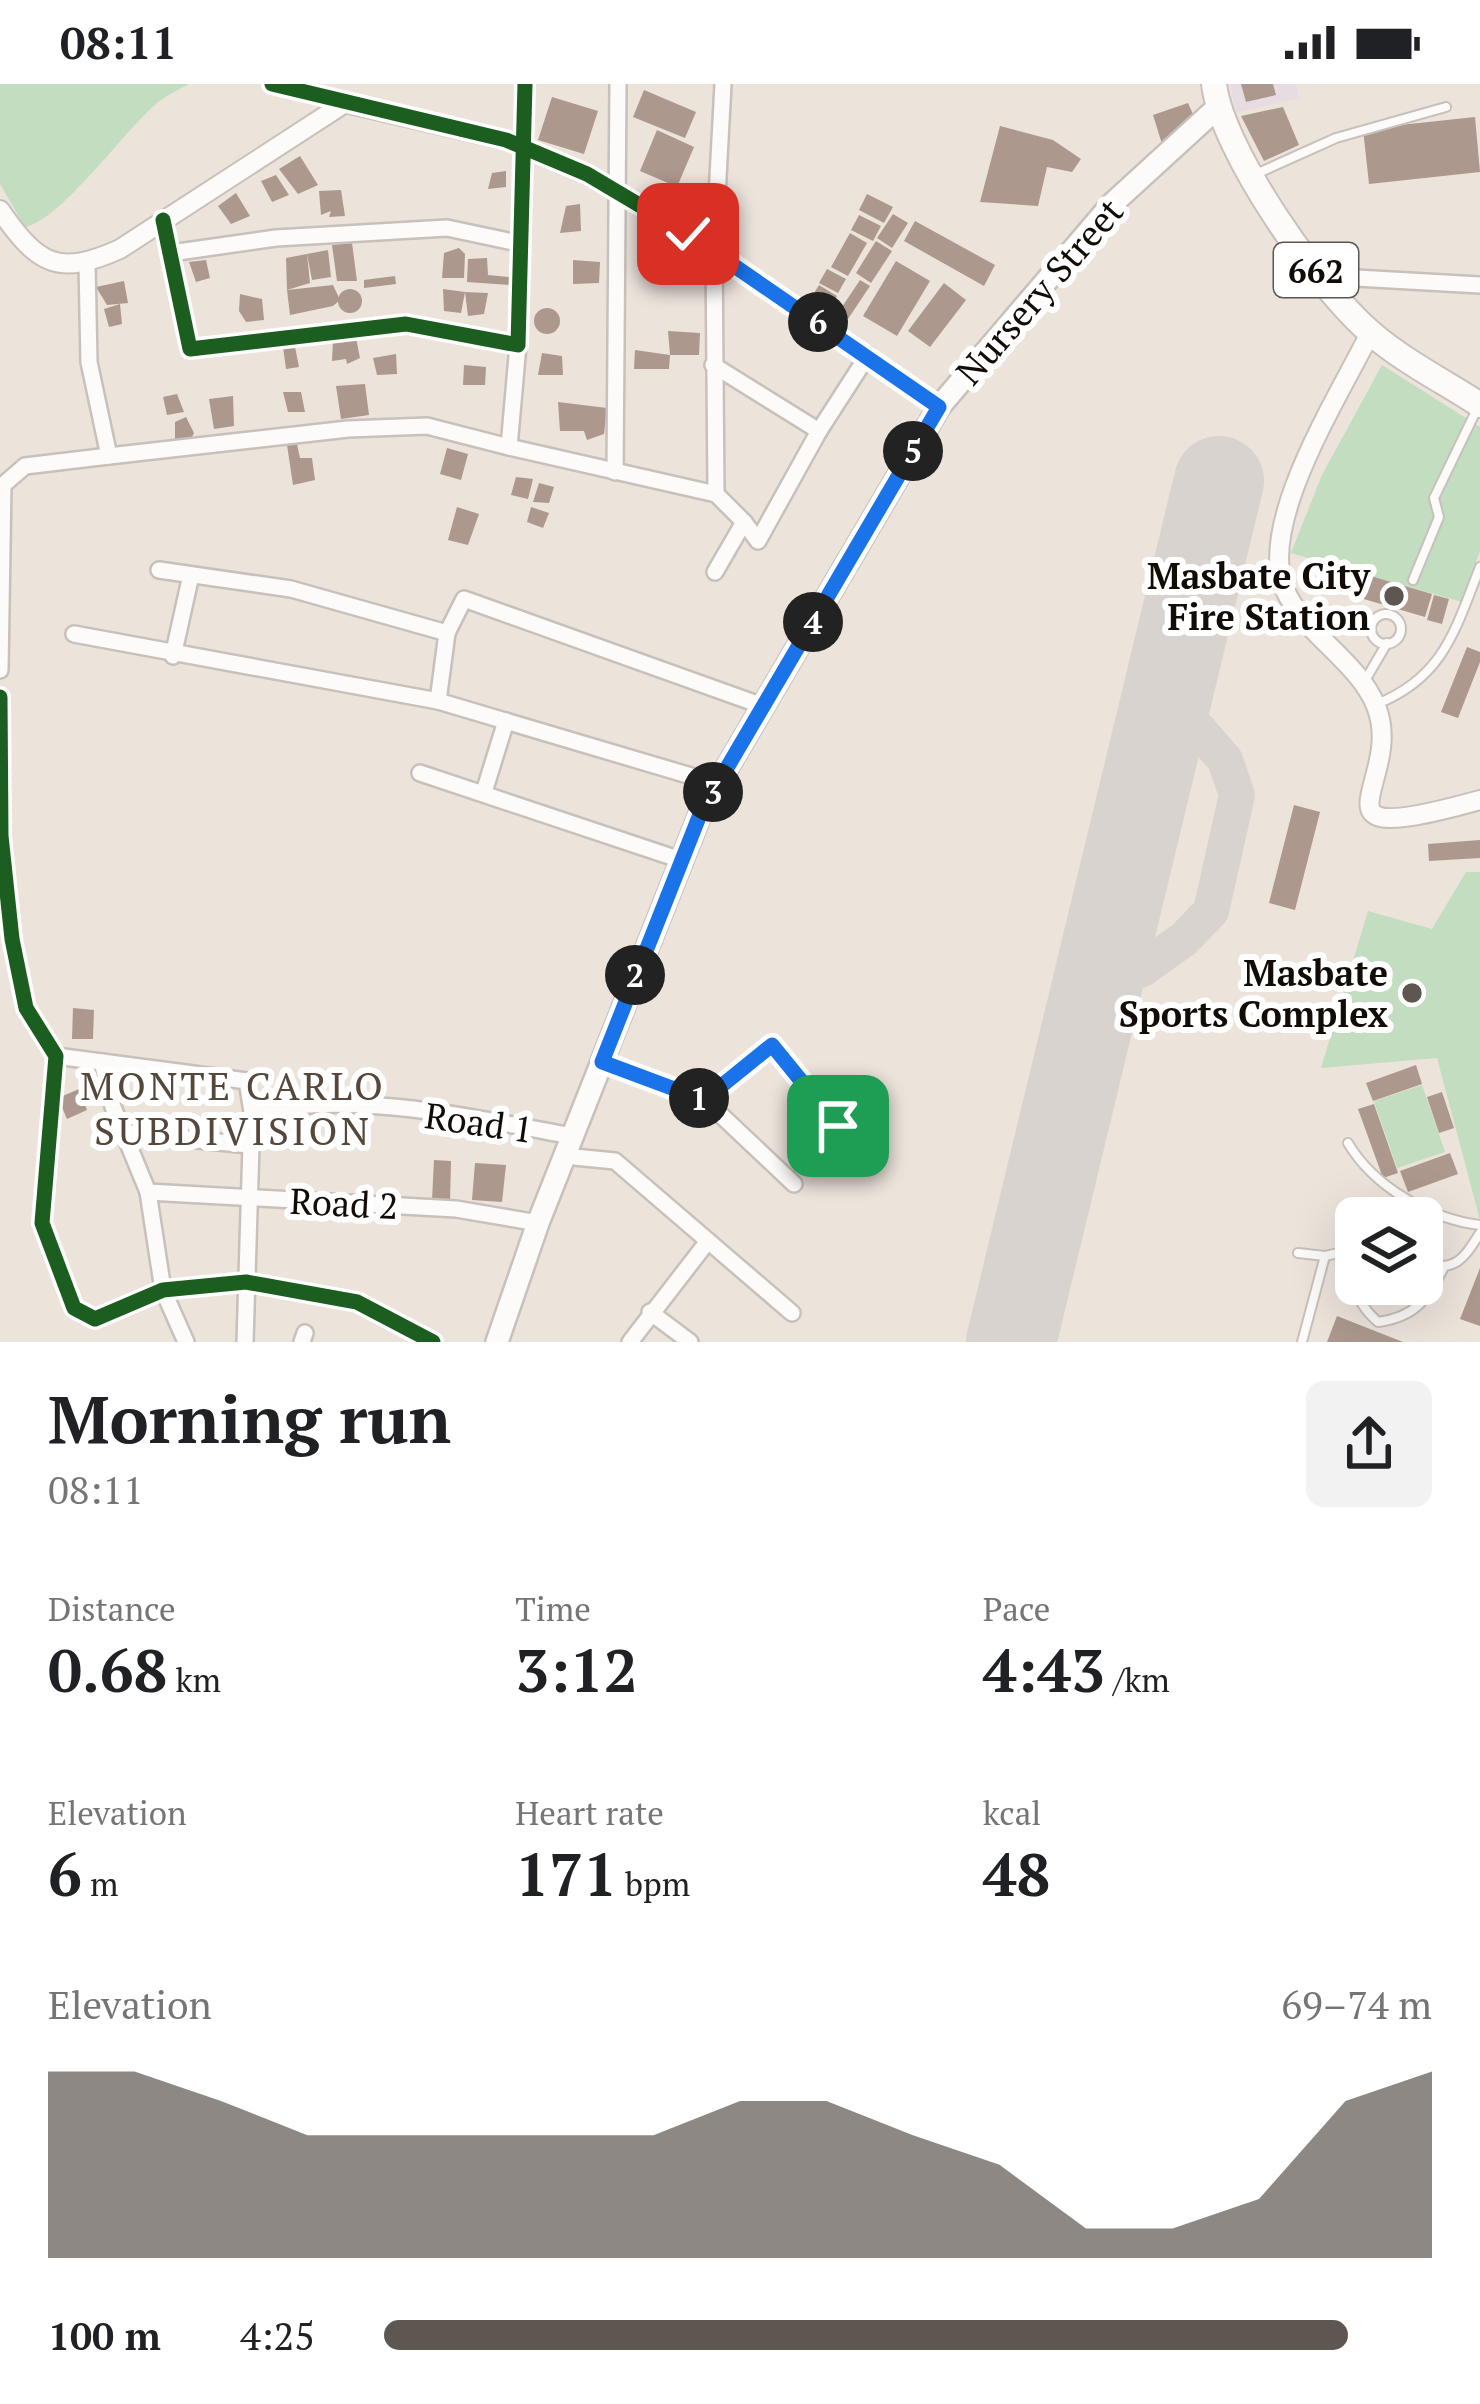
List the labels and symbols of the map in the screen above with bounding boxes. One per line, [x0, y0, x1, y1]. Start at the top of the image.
pin [637, 183, 739, 285]
street label: Nursery Street [945, 188, 1133, 394]
road number: 662 [1274, 243, 1358, 297]
pin: 6 [788, 292, 848, 352]
pin: 5 [883, 421, 943, 481]
place label: Masbate City Fire Station [1147, 552, 1371, 640]
marker: Masbate City Fire Station [1381, 583, 1407, 609]
pin: 4 [783, 592, 843, 652]
pin: 3 [683, 762, 743, 822]
pin: 2 [605, 945, 665, 1005]
place label: Masbate Sports Complex [1119, 949, 1388, 1037]
marker: Masbate Sports Complex [1399, 980, 1425, 1006]
district label: MONTE CARLO SUBDIVISION [80, 1059, 386, 1156]
pin: 1 [669, 1068, 729, 1128]
pin [787, 1075, 889, 1177]
street label: Road 1 [422, 1091, 536, 1153]
street label: Road 2 [289, 1177, 399, 1229]

